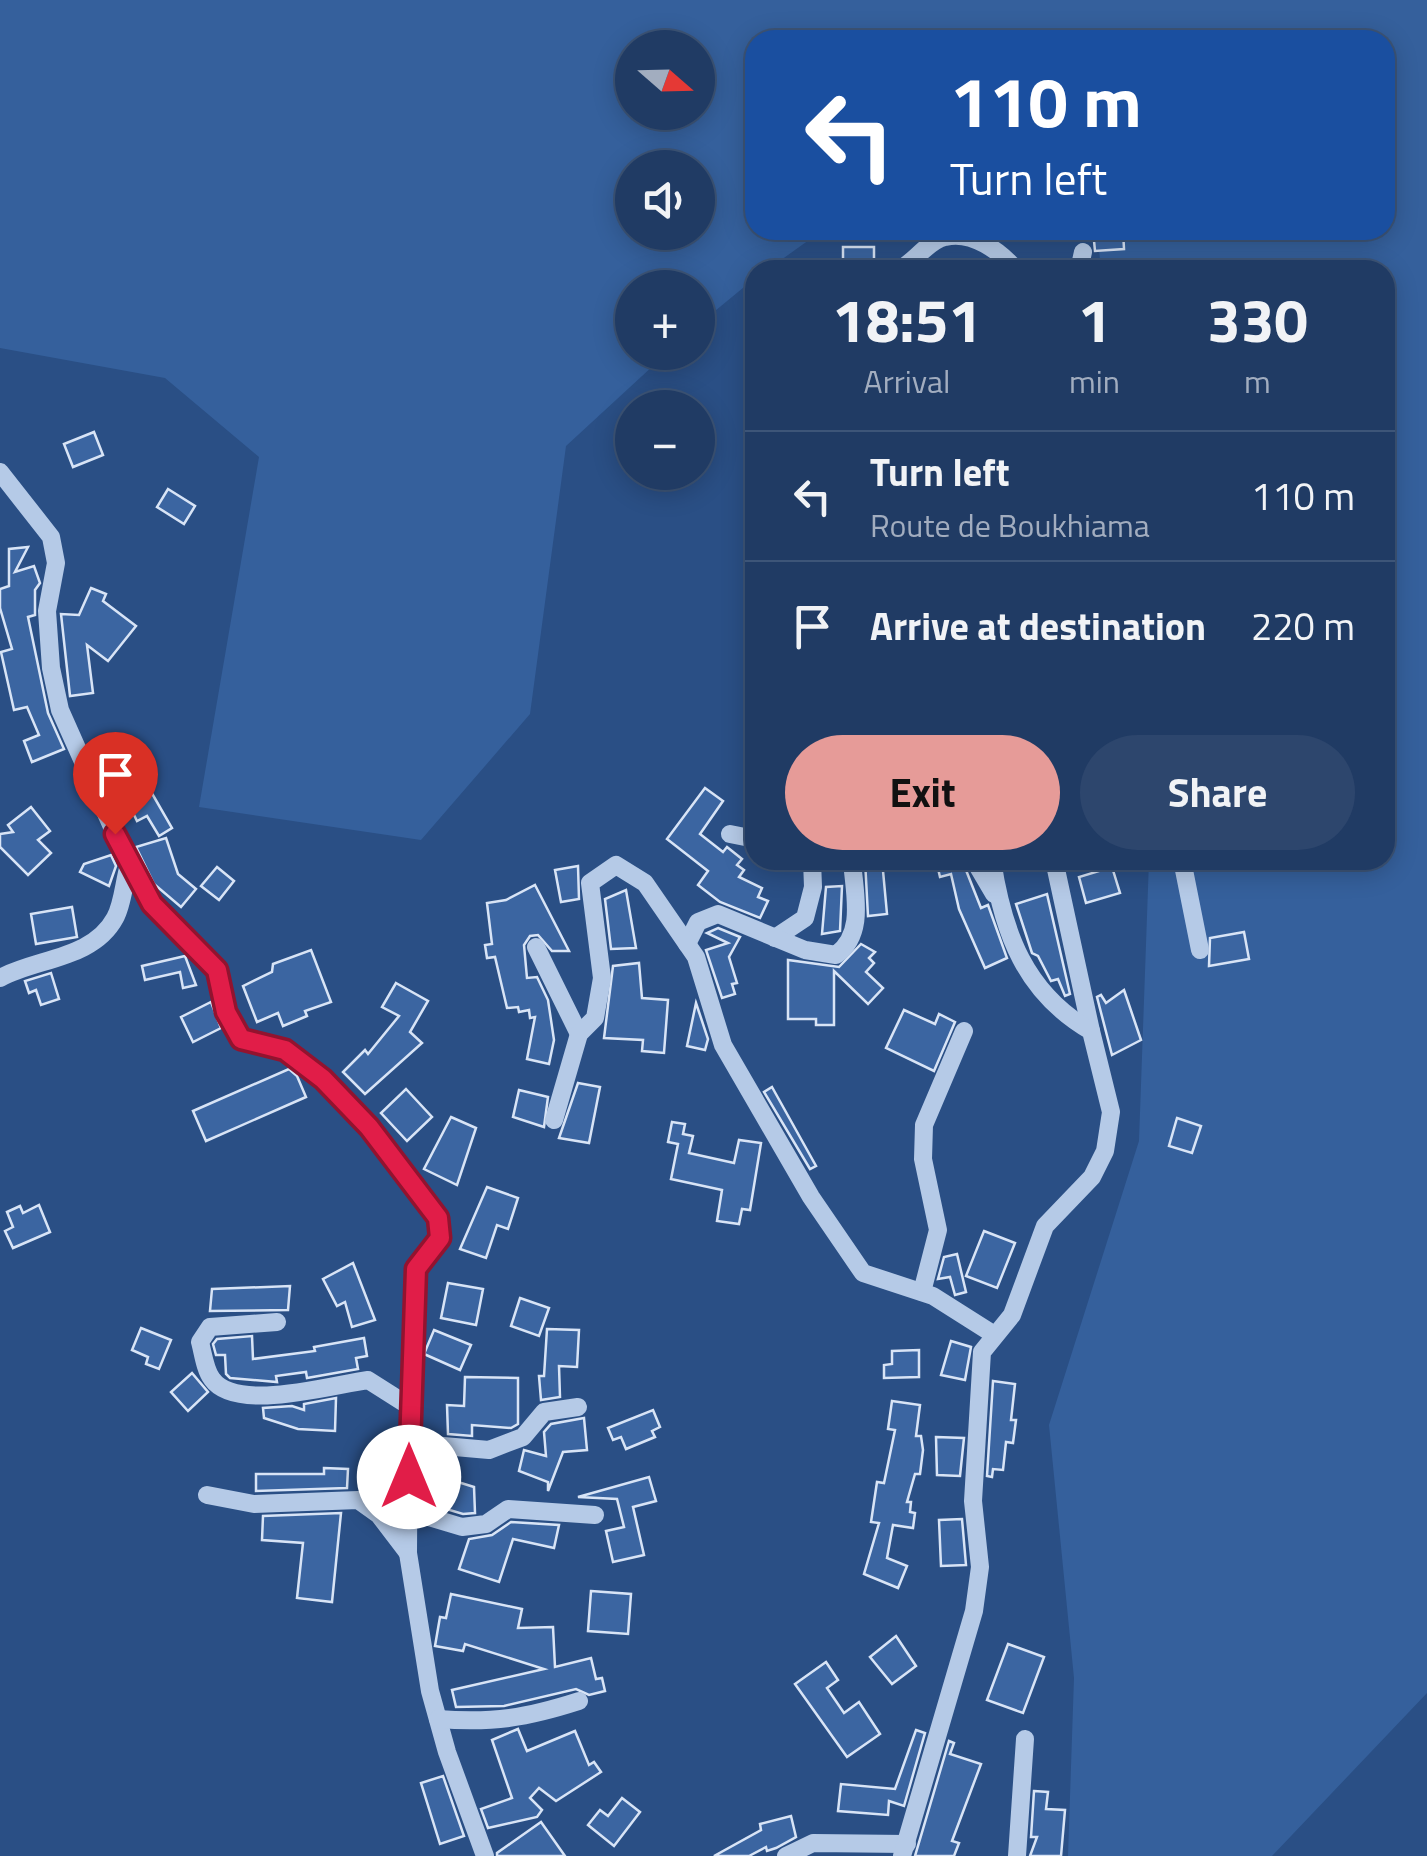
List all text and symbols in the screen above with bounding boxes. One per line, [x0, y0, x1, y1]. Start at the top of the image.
north arrow [615, 30, 715, 130]
map controls [615, 30, 715, 490]
text: 110 m [950, 48, 1142, 154]
icon: left [785, 70, 915, 200]
text: Turn left [950, 144, 1107, 212]
button: sound [615, 150, 715, 250]
button: + [615, 270, 715, 370]
text: 18:51 [832, 274, 982, 365]
text: 1 [1078, 274, 1111, 365]
text: 330 [1207, 274, 1308, 365]
text: Arrival [864, 357, 950, 405]
text: min [1069, 357, 1120, 405]
text: m [1244, 357, 1271, 405]
button: − [615, 390, 715, 490]
text: Turn left [870, 443, 1010, 501]
text: 110 m [1251, 467, 1355, 525]
icon: left [785, 469, 840, 524]
text: Route de Boukhiama [870, 501, 1150, 549]
text: Arrive at destination [870, 597, 1206, 655]
text: 220 m [1251, 597, 1355, 655]
icon: arrive [785, 599, 840, 654]
pin [73, 732, 158, 835]
button: Exit [785, 735, 1060, 850]
button: Share [1080, 735, 1355, 850]
icon: arrive [88, 747, 143, 802]
position arrow [357, 1425, 461, 1529]

